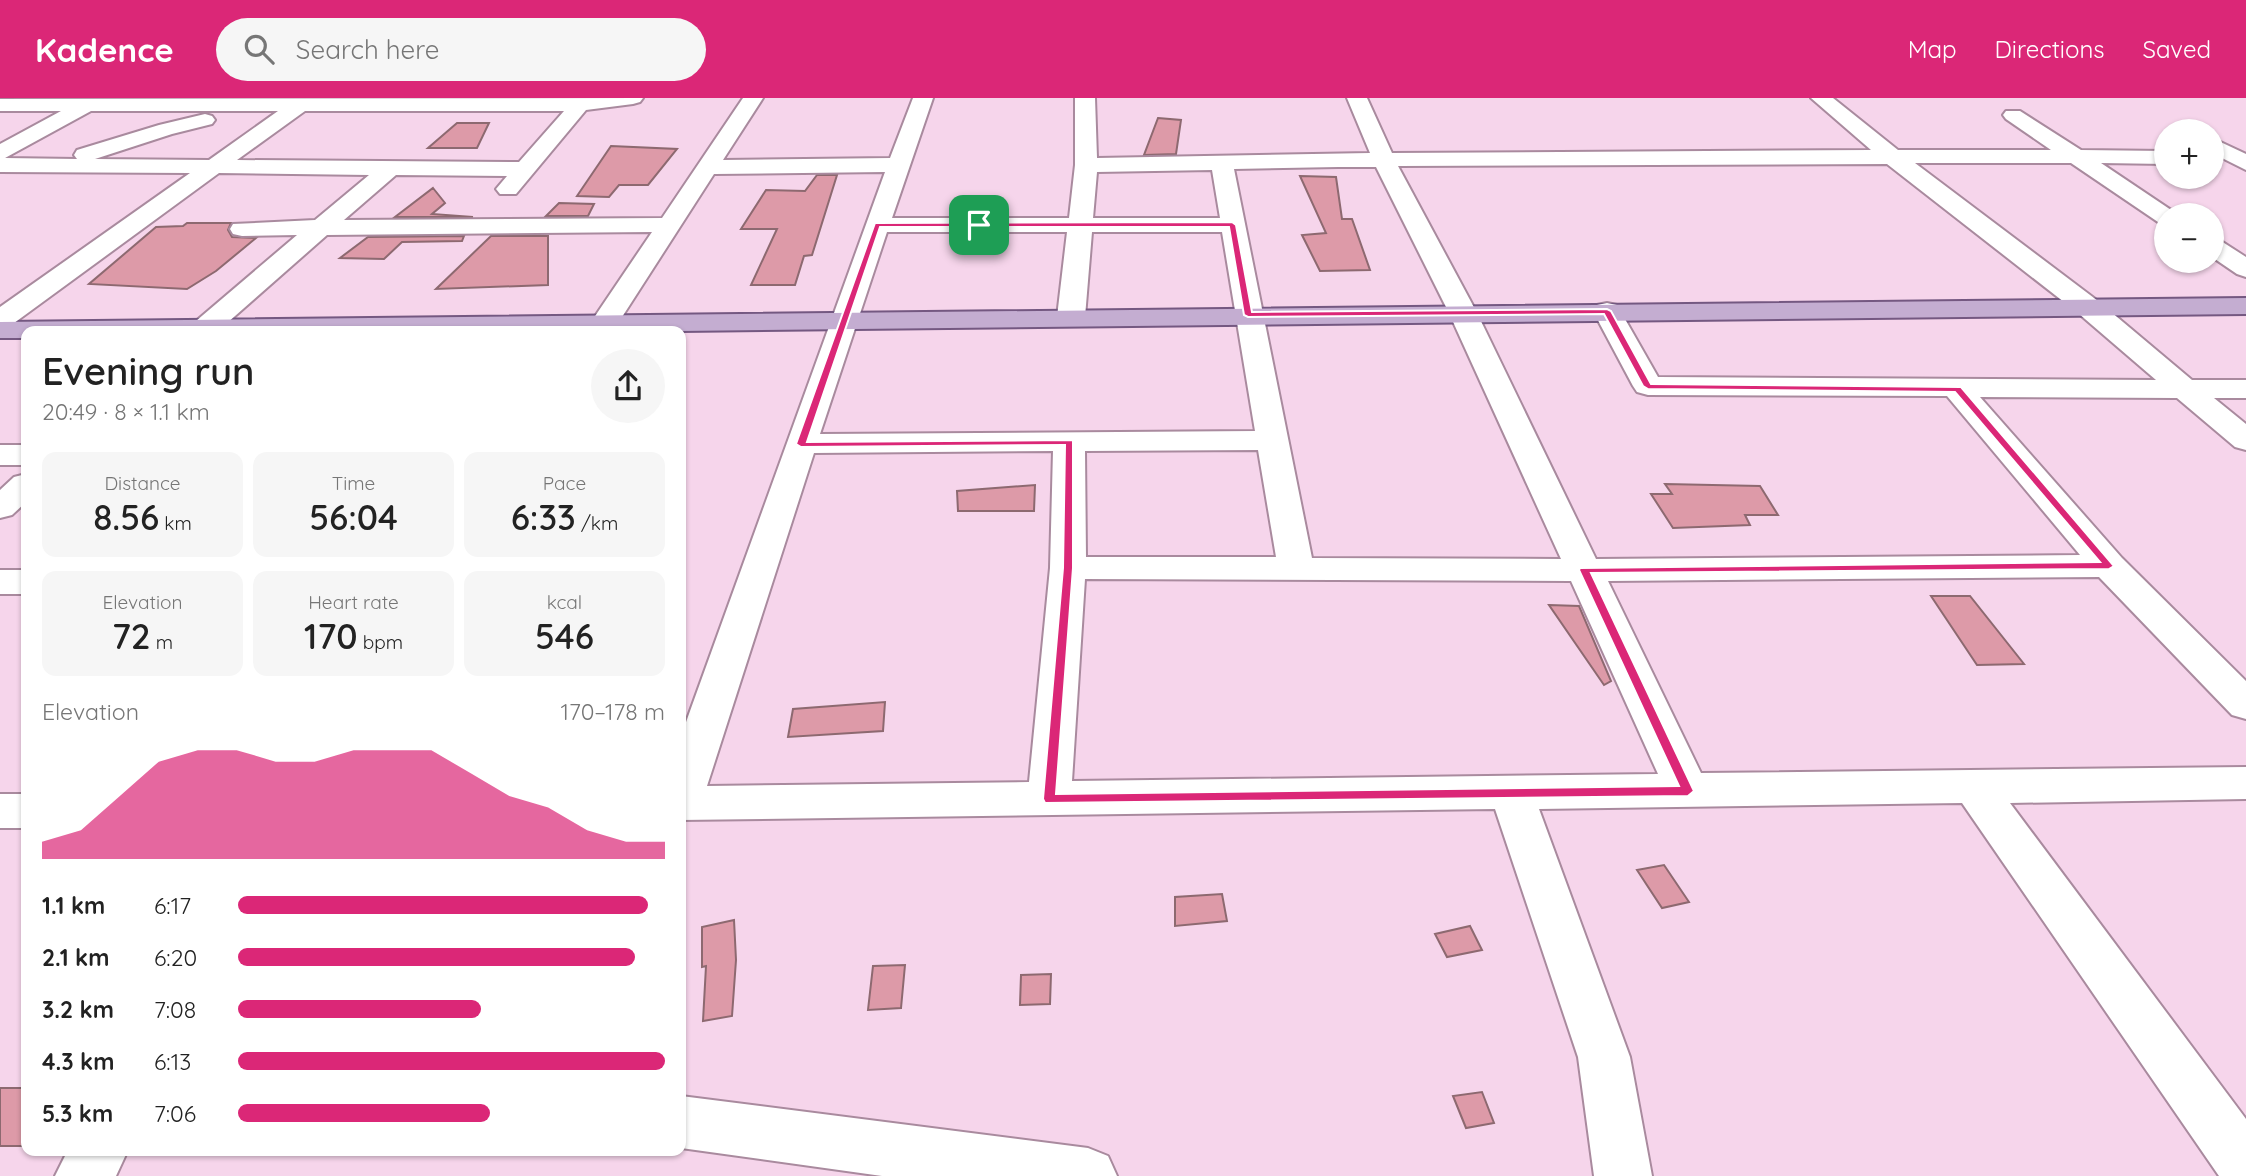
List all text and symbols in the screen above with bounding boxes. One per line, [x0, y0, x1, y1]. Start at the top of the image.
search box [216, 18, 706, 81]
text: Kadence [35, 29, 174, 70]
icon: search [240, 30, 278, 68]
text: Search here [296, 33, 439, 66]
text: Map [1908, 34, 1957, 64]
text: Directions [1995, 34, 2105, 64]
text: Saved [2143, 34, 2211, 64]
map controls [2154, 119, 2224, 273]
button: + [2154, 119, 2224, 189]
pin [949, 195, 1009, 255]
button: − [2154, 203, 2224, 273]
icon: arrive [960, 206, 998, 244]
text: Evening run [42, 347, 255, 395]
button: share [591, 349, 665, 423]
text: 20:49 · 8 × 1.1 km [42, 397, 210, 426]
text: Distance [104, 471, 181, 495]
text: Time [332, 471, 375, 495]
text: Pace [543, 471, 586, 495]
text: 8.56 [93, 495, 159, 539]
text: 56:04 [309, 495, 398, 539]
text: 6:33 [511, 495, 576, 539]
text: km [159, 511, 192, 535]
text: /km [576, 511, 618, 535]
text: Elevation [102, 590, 183, 614]
text: Heart rate [308, 590, 399, 614]
text: kcal [547, 590, 582, 614]
text: 72 [112, 614, 151, 658]
text: 170 [304, 614, 357, 658]
text: 546 [535, 614, 594, 658]
text: m [151, 630, 173, 654]
text: bpm [357, 630, 403, 654]
text: Elevation [42, 697, 139, 726]
text: 170–178 m [560, 697, 665, 726]
text: 1.1 km [42, 891, 105, 920]
text: 6:17 [154, 891, 191, 920]
text: 2.1 km [42, 943, 109, 972]
text: 6:20 [154, 943, 197, 972]
text: 3.2 km [42, 995, 114, 1024]
text: 7:08 [154, 995, 196, 1024]
text: 4.3 km [42, 1047, 114, 1076]
text: 6:13 [154, 1047, 191, 1076]
text: 5.3 km [42, 1099, 113, 1128]
text: 7:06 [154, 1099, 196, 1128]

